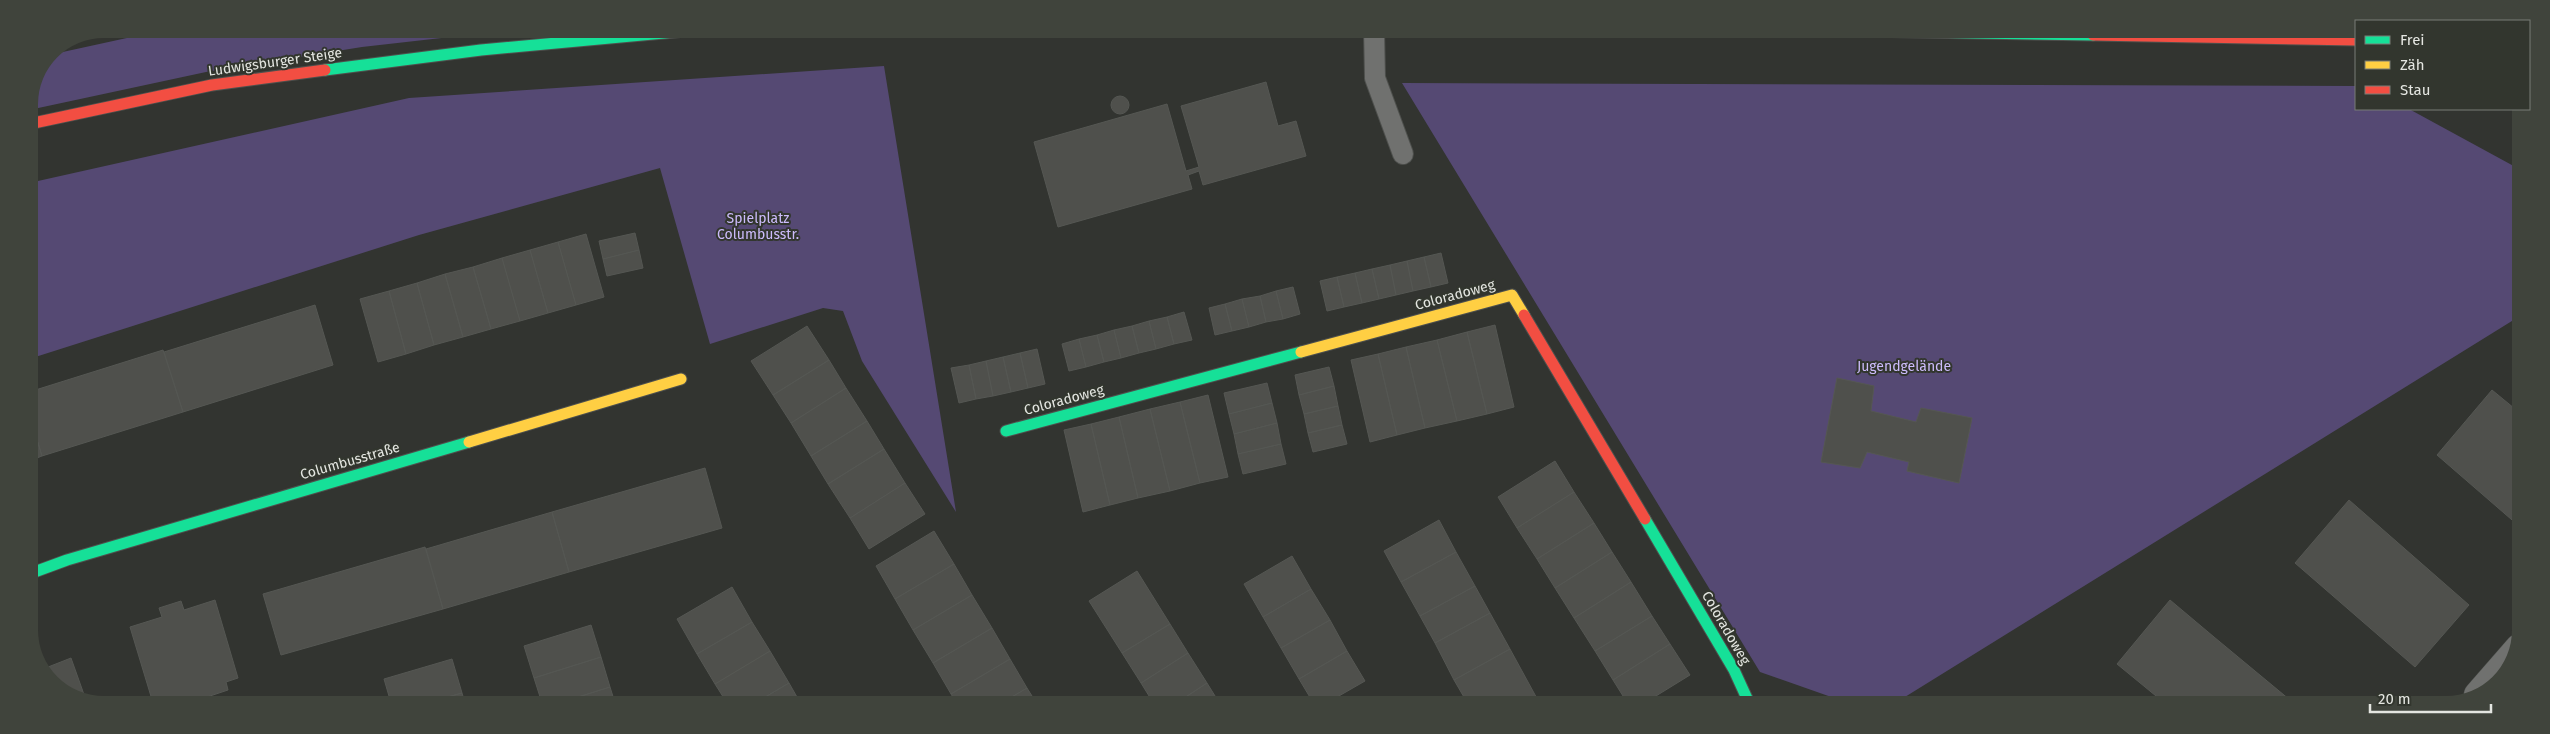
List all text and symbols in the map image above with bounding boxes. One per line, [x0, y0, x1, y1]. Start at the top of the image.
legend [2355, 20, 2530, 110]
text: Frei [2400, 31, 2425, 49]
street label: Ludwigsburger Steige [207, 44, 343, 80]
text: Zäh [2400, 56, 2425, 74]
text: Stau [2400, 81, 2430, 99]
park label: Spielplatz Columbusstr. [717, 210, 799, 243]
street label: Coloradoweg [1413, 276, 1497, 314]
park label: Jugendgelände [1857, 358, 1951, 375]
street label: Coloradoweg [1022, 381, 1106, 419]
street label: Columbusstraße [298, 439, 402, 483]
street label: Coloradoweg [1698, 588, 1754, 668]
scale bar [2370, 682, 2491, 714]
text: 20 m [2378, 690, 2411, 708]

